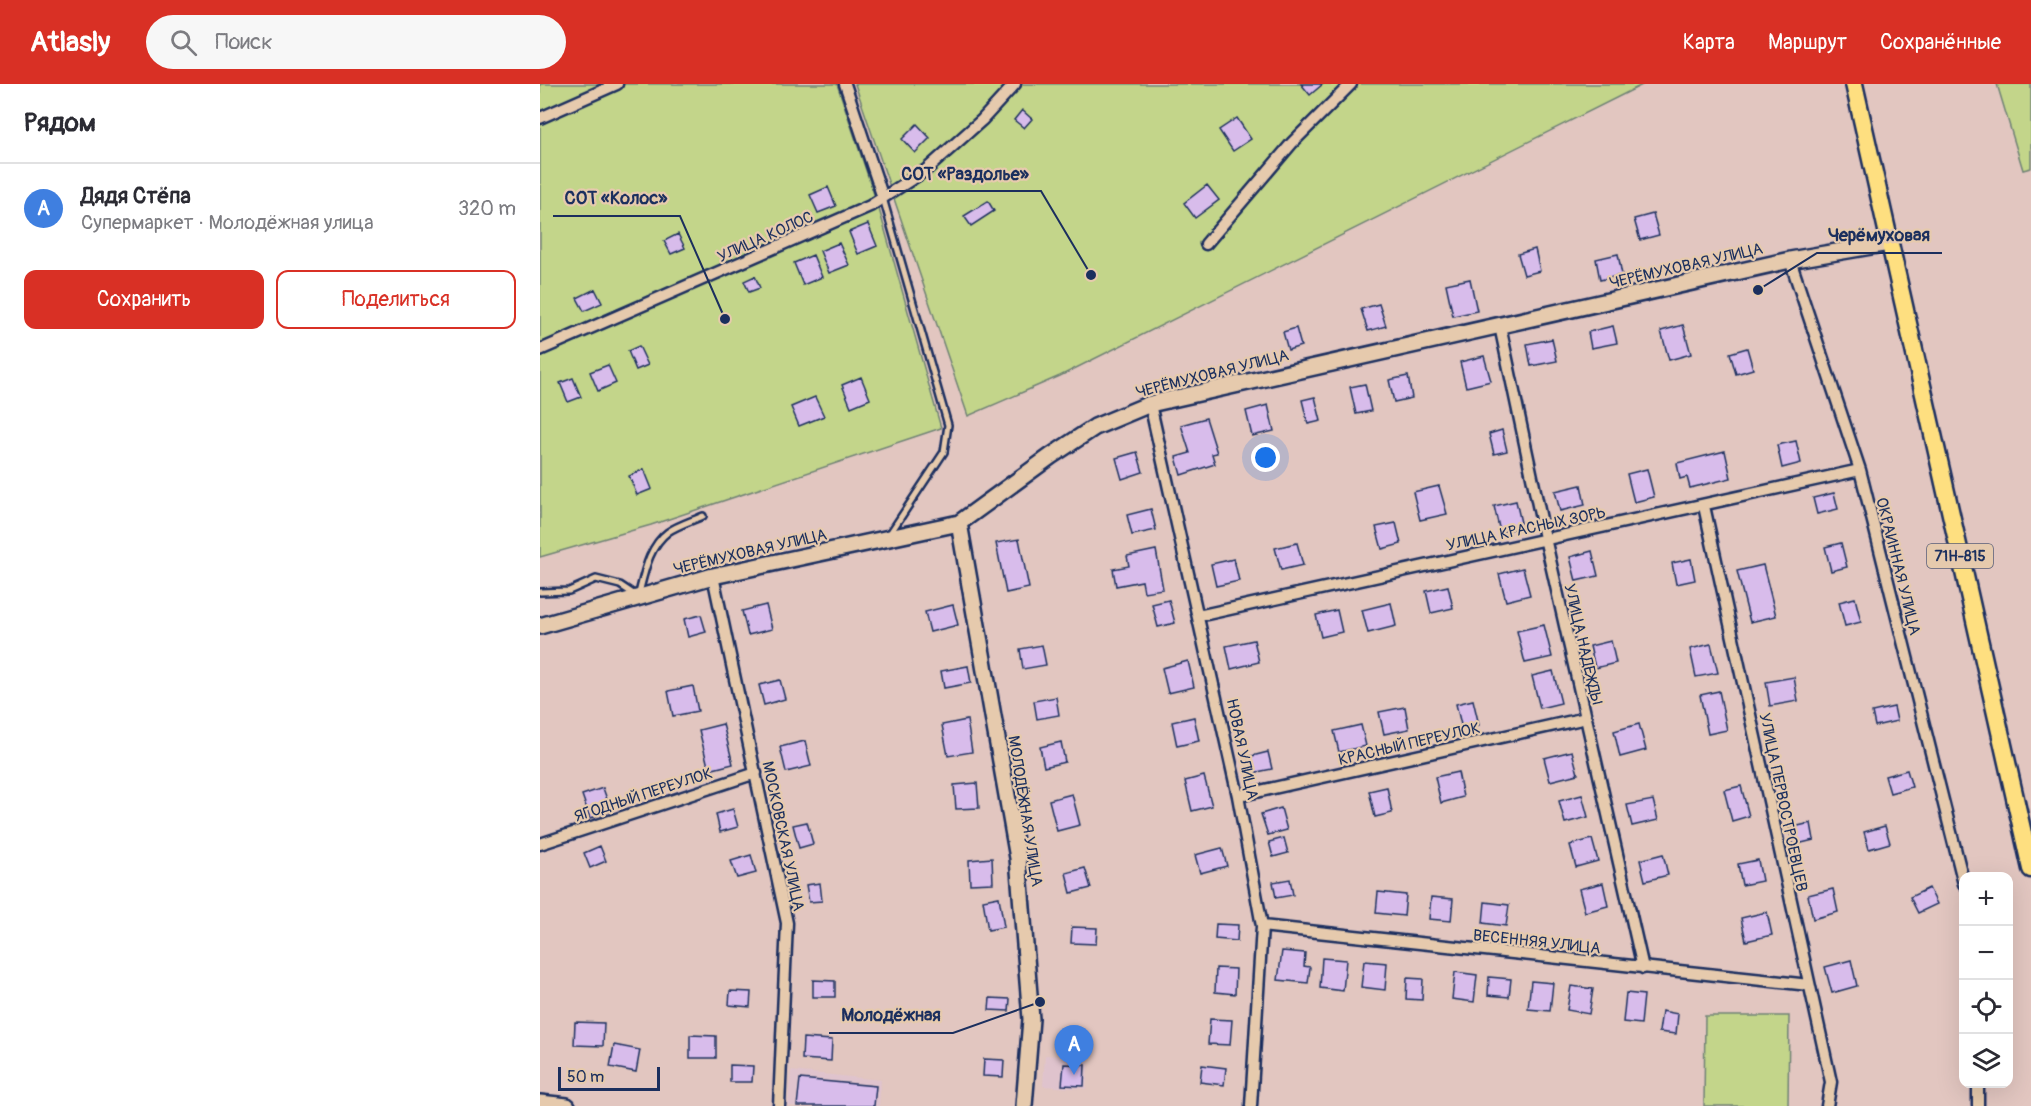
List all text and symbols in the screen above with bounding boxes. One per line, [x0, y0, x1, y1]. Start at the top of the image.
search box [146, 15, 566, 69]
text: Atlasly [30, 25, 110, 60]
icon: search [167, 26, 200, 59]
text: Поиск [215, 28, 273, 56]
text: Карта [1683, 29, 1735, 56]
text: Маршрут [1768, 29, 1847, 56]
text: Сохранённые [1880, 29, 2001, 56]
text: Рядом [24, 107, 96, 139]
callout: СОТ «Раздолье» [889, 155, 1041, 191]
text: СОТ «Раздолье» [901, 163, 1030, 186]
callout: СОТ «Колос» [553, 180, 680, 216]
text: Дядя Стёпа [81, 182, 191, 210]
text: СОТ «Колос» [565, 187, 668, 210]
text: A [37, 196, 50, 221]
text: 320 m [458, 196, 516, 221]
street label: УЛИЦА КОЛОС [714, 207, 817, 267]
text: Супермаркет · Молодёжная улица [81, 210, 373, 235]
callout: Черёмуховая [1817, 217, 1942, 253]
text: Черёмуховая [1828, 224, 1930, 247]
street label: ЧЕРЁМУХОВАЯ УЛИЦА [1608, 239, 1765, 293]
button: Сохранить [24, 270, 264, 329]
button: Поделиться [276, 270, 516, 329]
street label: ЧЕРЁМУХОВАЯ УЛИЦА [1134, 345, 1291, 403]
your location [1251, 443, 1280, 472]
street label: ОКРАИННАЯ УЛИЦА [1871, 495, 1925, 637]
street label: УЛИЦА КРАСНЫХ ЗОРЬ [1445, 502, 1608, 556]
street label: ЧЕРЁМУХОВАЯ УЛИЦА [672, 525, 829, 579]
road number: 71Н-815 [1927, 544, 1993, 568]
street label: УЛИЦА НАДЕЖДЫ [1559, 582, 1607, 707]
street label: НОВАЯ УЛИЦА [1222, 697, 1263, 802]
street label: УЛИЦА ПЕРВОСТРОЕВЦЕВ [1754, 711, 1812, 893]
street label: КРАСНЫЙ ПЕРЕУЛОК [1336, 718, 1482, 770]
street label: МОЛОДЁЖНАЯ УЛИЦА [1003, 734, 1047, 888]
street label: МОСКОВСКАЯ УЛИЦА [757, 759, 809, 913]
street label: ЯГОДНЫЙ ПЕРЕУЛОК [572, 763, 715, 827]
map controls [1959, 872, 2013, 1088]
button: + [1959, 872, 2013, 926]
street label: ВЕСЕННЯЯ УЛИЦА [1472, 925, 1602, 959]
button: − [1959, 926, 2013, 980]
button: locate [1959, 980, 2013, 1034]
callout: Молодёжная [829, 997, 953, 1033]
text: Молодёжная [841, 1004, 941, 1027]
pin: A [1054, 1026, 1094, 1075]
button: layers [1959, 1034, 2013, 1088]
scale bar [558, 1064, 660, 1092]
text: 50 m [567, 1067, 604, 1087]

